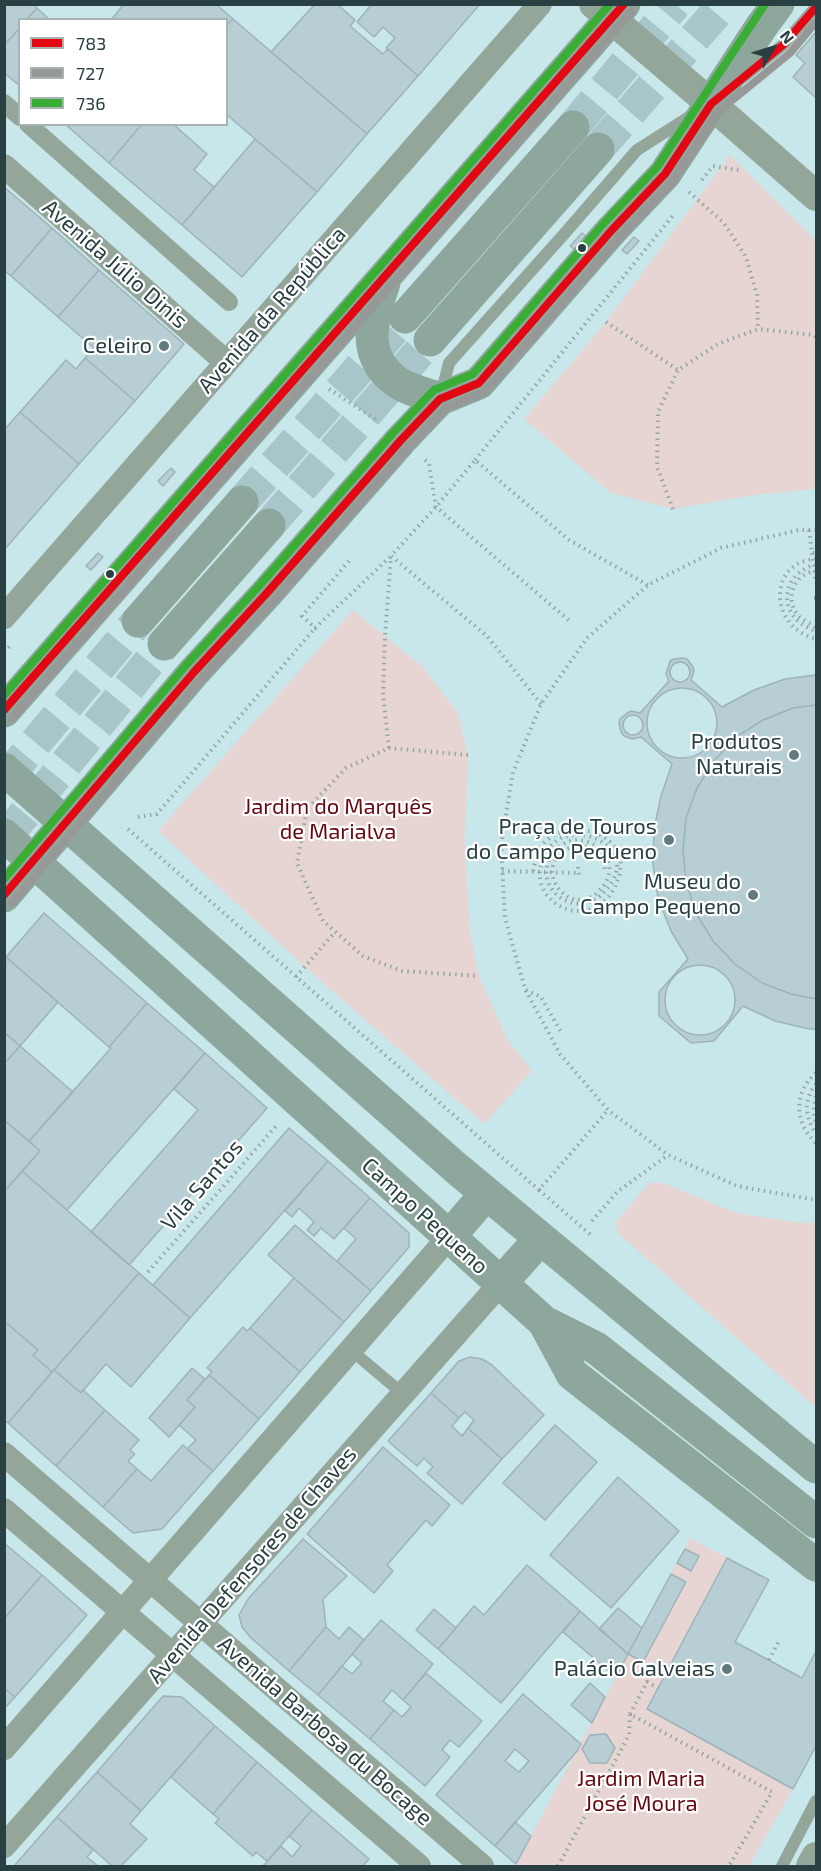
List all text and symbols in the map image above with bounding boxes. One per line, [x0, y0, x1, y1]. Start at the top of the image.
legend [18, 18, 228, 126]
north arrow [743, 18, 803, 78]
text: N [777, 26, 799, 47]
text: 783 [76, 32, 106, 54]
text: 727 [76, 62, 105, 84]
text: 736 [76, 92, 106, 114]
street label: Avenida Júlio Dinis [37, 194, 193, 334]
street label: Avenida da República [193, 221, 351, 399]
unlabelled marker [576, 242, 588, 254]
place label: Celeiro [83, 333, 152, 359]
marker: Celeiro [157, 339, 171, 353]
unlabelled marker [104, 568, 116, 580]
place label: Produtos Naturais [691, 729, 782, 780]
marker: Produtos Naturais [787, 748, 801, 762]
park label: Jardim do Marquês de Marialva [244, 794, 432, 846]
place label: Praça de Touros do Campo Pequeno [466, 814, 657, 866]
marker: Praça de Touros do Campo Pequeno [662, 833, 676, 847]
place label: Museu do Campo Pequeno [580, 869, 741, 920]
marker: Museu do Campo Pequeno [746, 888, 760, 902]
street label: Vila Santos [155, 1134, 249, 1236]
street label: Campo Pequeno [356, 1152, 494, 1280]
street label: Avenida Defensores de Chaves [142, 1441, 362, 1689]
street label: Avenida Barbosa du Bocage [213, 1631, 437, 1831]
place label: Palácio Galveias [554, 1656, 715, 1682]
marker: Palácio Galveias [720, 1662, 734, 1676]
park label: Jardim Maria José Moura [577, 1766, 705, 1818]

